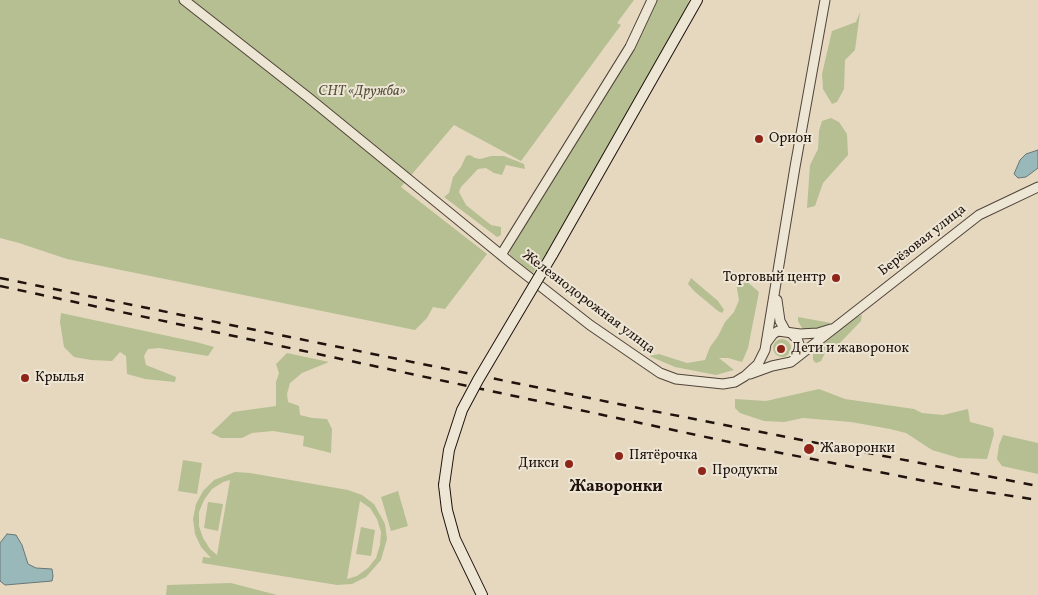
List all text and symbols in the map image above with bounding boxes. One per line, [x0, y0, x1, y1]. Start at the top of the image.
park label: СНТ «Дружба» [318, 84, 406, 100]
place label: Орион [769, 131, 812, 147]
marker: Орион [753, 133, 765, 145]
street label: Берёзовая улица [876, 202, 970, 280]
street label: Железнодорожная улица [518, 247, 658, 359]
place label: Торговый центр [723, 270, 826, 286]
marker: Торговый центр [830, 272, 842, 284]
place label: Дети и жаворонок [791, 341, 909, 357]
marker: Дети и жаворонок [775, 343, 787, 355]
place label: Крылья [35, 370, 84, 386]
marker: Крылья [19, 372, 31, 384]
place label: Жаворонки [820, 441, 895, 457]
marker: Жаворонки [802, 442, 816, 456]
place label: Пятёрочка [629, 448, 698, 464]
marker: Пятёрочка [613, 450, 625, 462]
place label: Дикси [518, 456, 559, 472]
marker: Дикси [563, 458, 575, 470]
place label: Продукты [712, 463, 778, 479]
marker: Продукты [696, 465, 708, 477]
district label: Жаворонки [569, 478, 663, 498]

